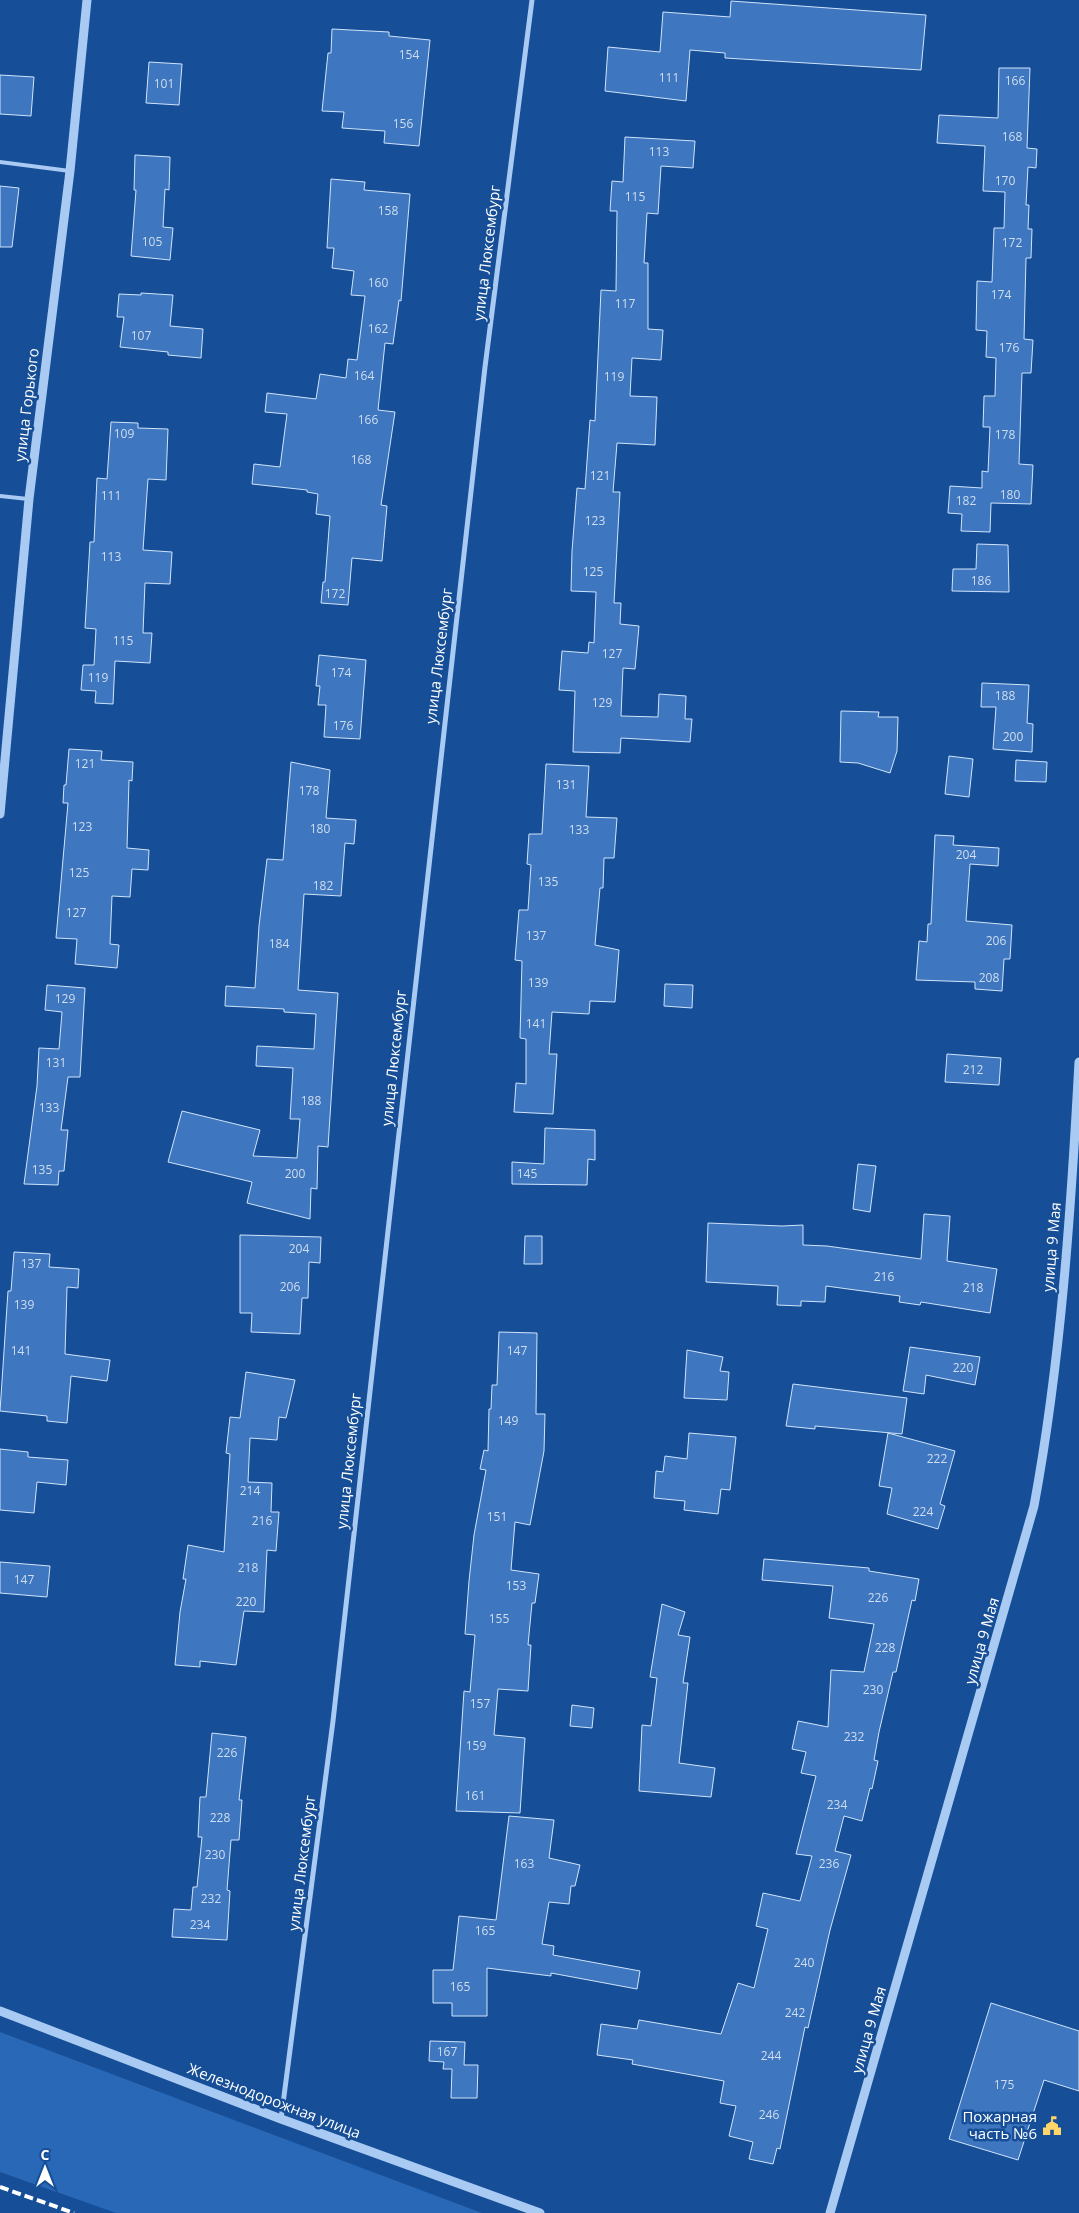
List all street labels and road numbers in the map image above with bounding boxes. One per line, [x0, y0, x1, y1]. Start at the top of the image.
street label: улица Люксембург [468, 183, 504, 322]
street label: улица Горького [9, 347, 43, 463]
street label: улица Люксембург [420, 586, 456, 725]
street label: улица Люксембург [376, 988, 410, 1127]
street label: улица 9 Мая [1037, 1201, 1065, 1293]
street label: улица Люксембург [331, 1391, 365, 1530]
street label: улица 9 Мая [959, 1595, 1003, 1687]
street label: улица Люксембург [283, 1793, 319, 1932]
street label: улица 9 Мая [846, 1984, 890, 2076]
street label: Железнодорожная улица [185, 2058, 364, 2142]

